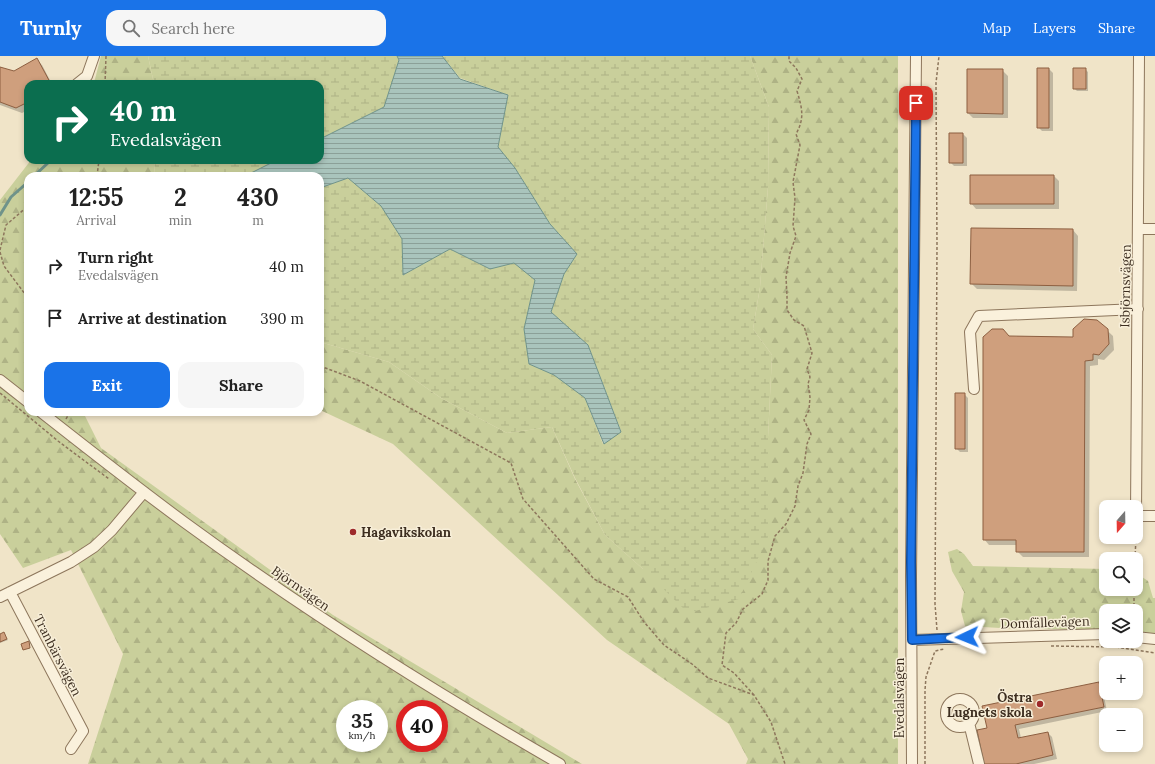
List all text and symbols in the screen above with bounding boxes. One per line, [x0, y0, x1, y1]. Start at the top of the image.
search box [106, 10, 386, 46]
text: Turnly [20, 16, 82, 40]
icon: search [120, 17, 142, 39]
text: Search here [152, 19, 235, 38]
text: Map [983, 19, 1011, 37]
text: Layers [1033, 19, 1076, 37]
text: Share [1098, 19, 1135, 37]
pin [899, 86, 933, 120]
icon: arrive [905, 92, 927, 114]
text: 40 m [110, 93, 176, 129]
icon: right [44, 96, 96, 148]
text: Evedalsvägen [110, 128, 222, 151]
text: 12:55 [69, 182, 124, 213]
text: 2 [174, 182, 187, 213]
text: 430 [237, 182, 279, 213]
text: Arrival [76, 212, 116, 229]
text: min [169, 212, 192, 229]
text: m [252, 212, 264, 229]
street label: Isbjörnsvägen [1116, 244, 1135, 328]
text: Turn right [78, 248, 154, 267]
icon: right [44, 255, 66, 277]
text: 40 m [269, 257, 304, 276]
text: Evedalsvägen [78, 267, 159, 284]
icon: arrive [44, 307, 66, 329]
text: Arrive at destination [78, 309, 227, 328]
text: 390 m [260, 309, 304, 328]
button: Exit [44, 362, 170, 408]
button: Share [178, 362, 304, 408]
north arrow [1099, 500, 1143, 544]
map controls [1099, 500, 1143, 752]
place label: Hagavikskolan [361, 524, 452, 541]
marker: Hagavikskolan [348, 527, 358, 537]
button: search [1099, 552, 1143, 596]
street label: Björnvägen [268, 562, 333, 615]
button: layers [1099, 604, 1143, 648]
street label: Tranbärsvägen [30, 612, 85, 699]
street label: Domfällevägen [1000, 612, 1090, 633]
position arrow [946, 616, 988, 658]
button: + [1099, 656, 1143, 700]
street label: Evedalsvägen [891, 658, 908, 738]
place label: Östra Lugnets skola [947, 688, 1032, 721]
marker: Östra Lugnets skola [1035, 699, 1045, 709]
speed limit sign: 40 [396, 700, 448, 752]
text: 35 [351, 708, 373, 733]
button: − [1099, 708, 1143, 752]
text: km/h [348, 729, 376, 742]

